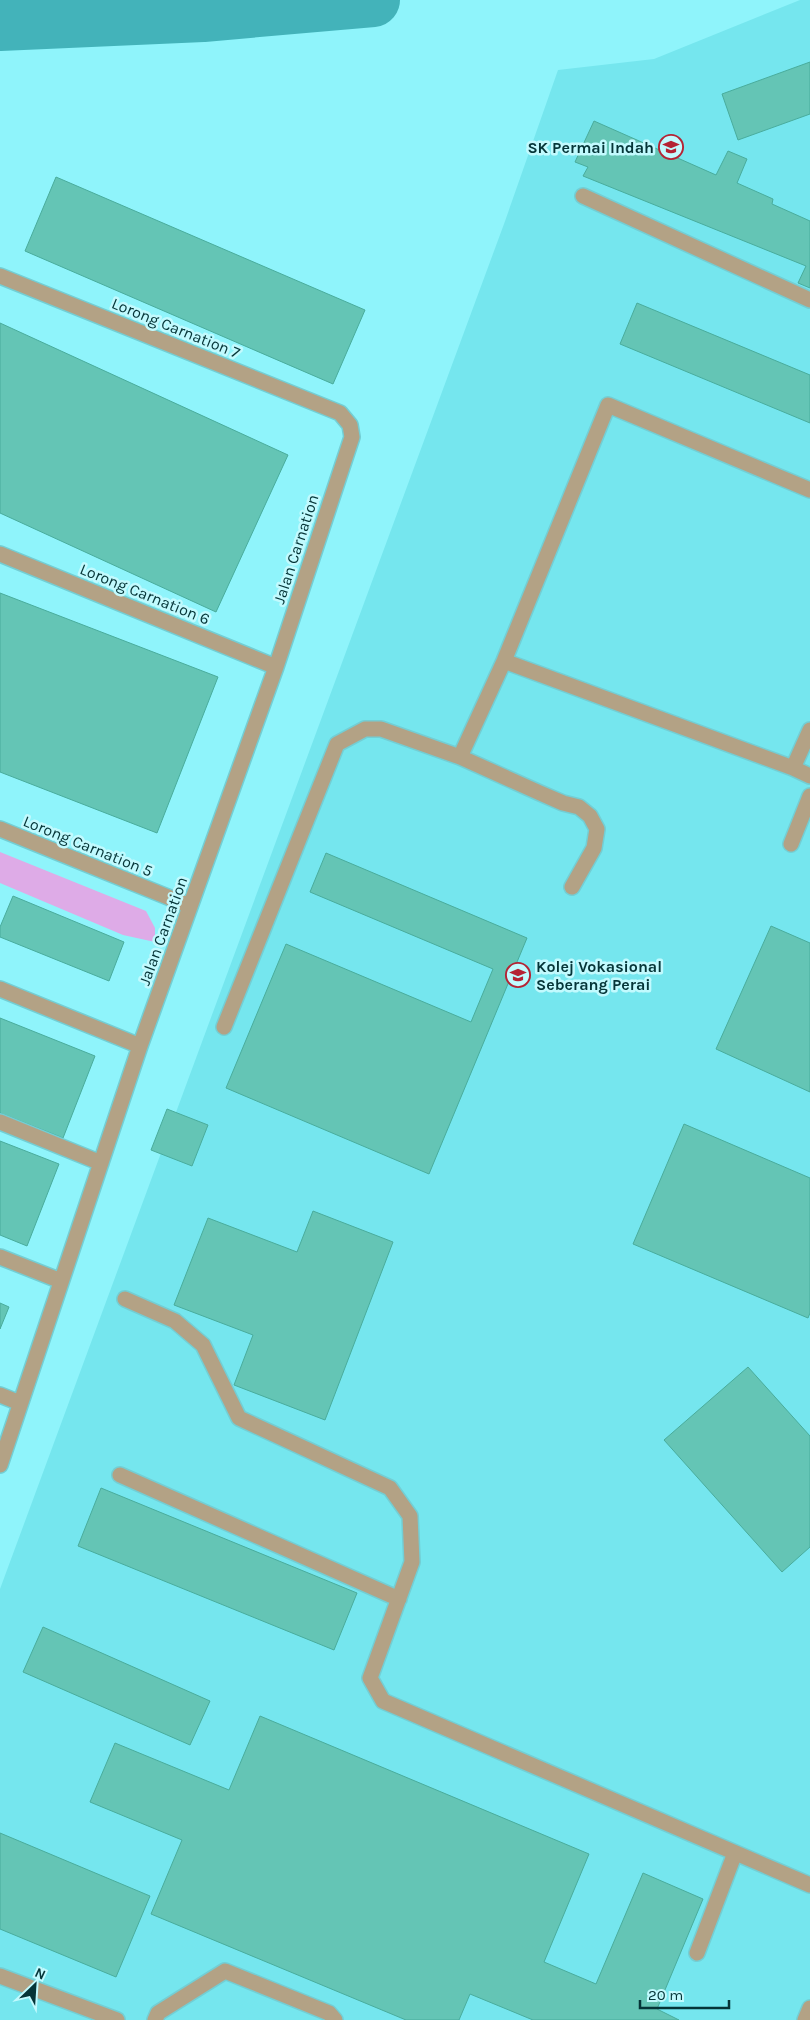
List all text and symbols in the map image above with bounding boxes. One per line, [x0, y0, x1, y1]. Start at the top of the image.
school or university icon: SK Permai Indah [658, 134, 684, 160]
place label: SK Permai Indah [527, 138, 654, 157]
street label: Lorong Carnation 7 [109, 294, 243, 363]
street label: Jalan Carnation [269, 492, 323, 606]
street label: Lorong Carnation 6 [77, 559, 213, 629]
street label: Lorong Carnation 5 [20, 811, 156, 881]
street label: Jalan Carnation [135, 874, 191, 988]
place label: Kolej Vokasional Seberang Perai [536, 957, 662, 994]
school or university icon: Kolej Vokasional Seberang Perai [505, 962, 531, 988]
north arrow [10, 1960, 60, 2010]
text: N [32, 1964, 48, 1983]
scale bar [640, 1978, 729, 2010]
text: 20 m [648, 1986, 683, 2004]

